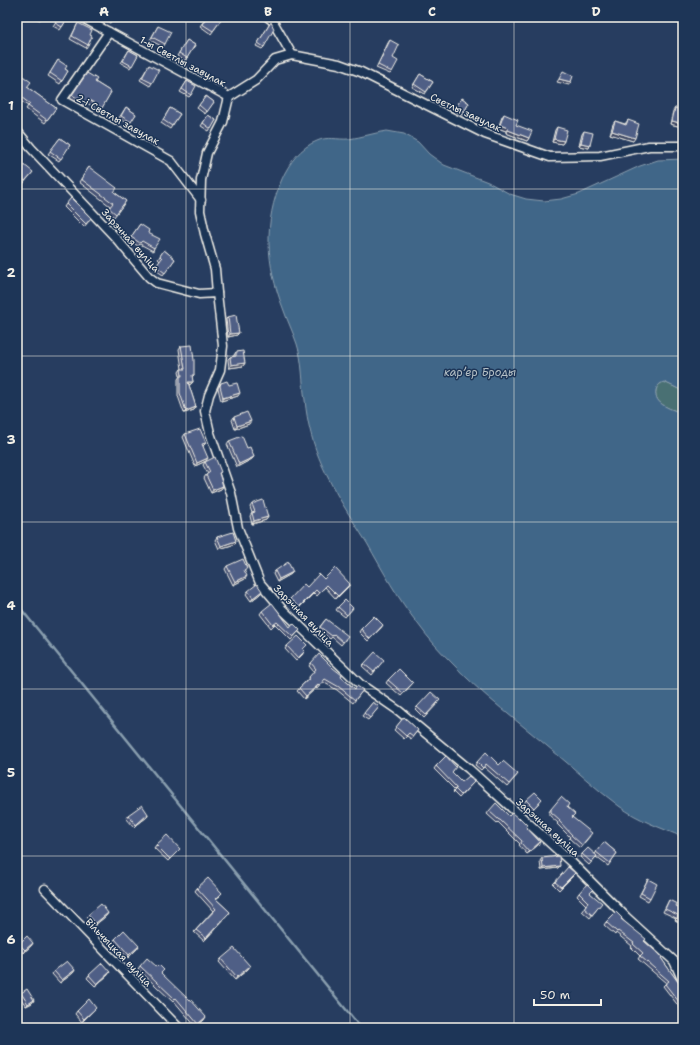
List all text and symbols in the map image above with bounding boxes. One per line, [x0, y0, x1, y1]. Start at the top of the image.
text: A [99, 3, 109, 20]
text: B [264, 3, 272, 20]
text: C [428, 3, 436, 20]
text: D [591, 3, 601, 20]
street label: 1-ы Светлы завулак [137, 33, 229, 90]
street label: Светлы завулак [428, 90, 504, 135]
street label: 2-і Светлы завулак [74, 91, 162, 148]
text: 1 [8, 97, 14, 114]
street label: Зарэчная вуліца [99, 206, 163, 275]
text: 2 [6, 264, 16, 281]
water label: карʼер Броды [444, 365, 516, 380]
text: 3 [6, 431, 16, 448]
street label: Зарэчная вуліца [271, 582, 337, 650]
text: 4 [6, 597, 16, 614]
text: 5 [7, 764, 15, 781]
street label: Зарэчная вуліца [513, 795, 583, 860]
street label: Вільчыцкая вуліца [83, 915, 155, 990]
text: 6 [6, 931, 16, 948]
scale bar [534, 981, 601, 1007]
text: 50 m [540, 987, 570, 1003]

